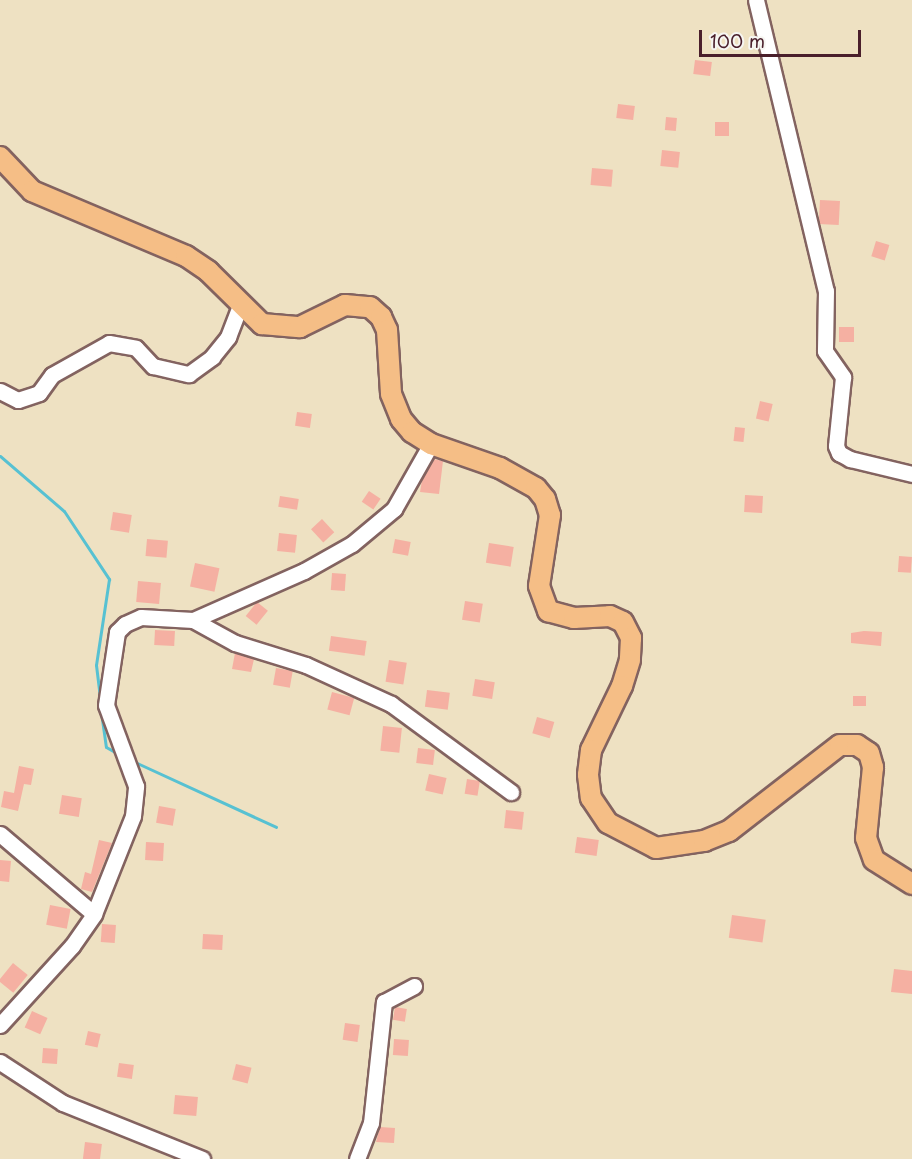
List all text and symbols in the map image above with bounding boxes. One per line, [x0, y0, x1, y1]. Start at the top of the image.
scale bar [702, 18, 864, 56]
text: 100 m [710, 27, 765, 54]

